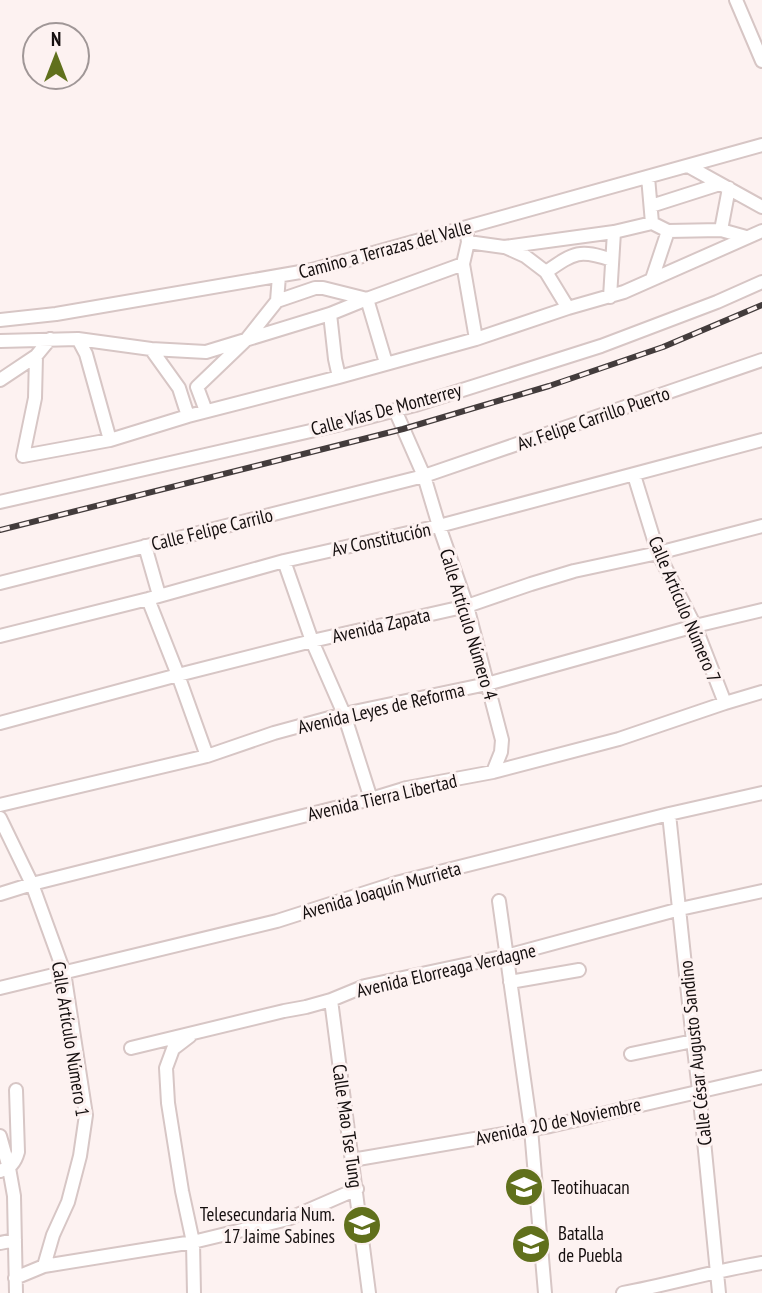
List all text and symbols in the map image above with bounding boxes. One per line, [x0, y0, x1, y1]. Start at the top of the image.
north arrow [21, 21, 91, 91]
text: N [51, 27, 61, 51]
street label: Camino a Terrazas del Valle [296, 214, 474, 284]
street label: Calle Vías De Monterrey [308, 377, 465, 441]
street label: Av. Felipe Carrillo Puerto [513, 381, 673, 455]
street label: Calle Felipe Carrilo [149, 502, 275, 556]
street label: Av Constitución [329, 517, 433, 561]
street label: Calle Artículo Número 7 [643, 532, 727, 686]
street label: Calle Artículo Número 4 [435, 546, 504, 703]
street label: Avenida Zapata [330, 602, 432, 648]
street label: Avenida Leyes de Reforma [295, 677, 467, 739]
street label: Avenida Tierra Libertad [305, 768, 459, 826]
street label: Avenida Joaquín Murrieta [298, 856, 464, 924]
street label: Avenida Elorreaga Verdagne [354, 938, 538, 1002]
street label: Calle César Augusto Sandino [673, 959, 717, 1147]
street label: Calle Artículo Número 1 [47, 960, 95, 1118]
street label: Calle Mao Tse Tung [327, 1063, 369, 1189]
street label: Avenida 20 de Noviembre [473, 1092, 643, 1150]
school or university icon: Teotihuacan [503, 1166, 545, 1208]
place label: Teotihuacan [551, 1175, 630, 1199]
place label: Telesecundaria Num. 17 Jaime Sabines [200, 1202, 335, 1248]
school or university icon: Telesecundaria Num. 17 Jaime Sabines [341, 1204, 383, 1246]
place label: Batalla de Puebla [558, 1221, 623, 1267]
school or university icon: Batalla de Puebla [510, 1223, 552, 1265]

